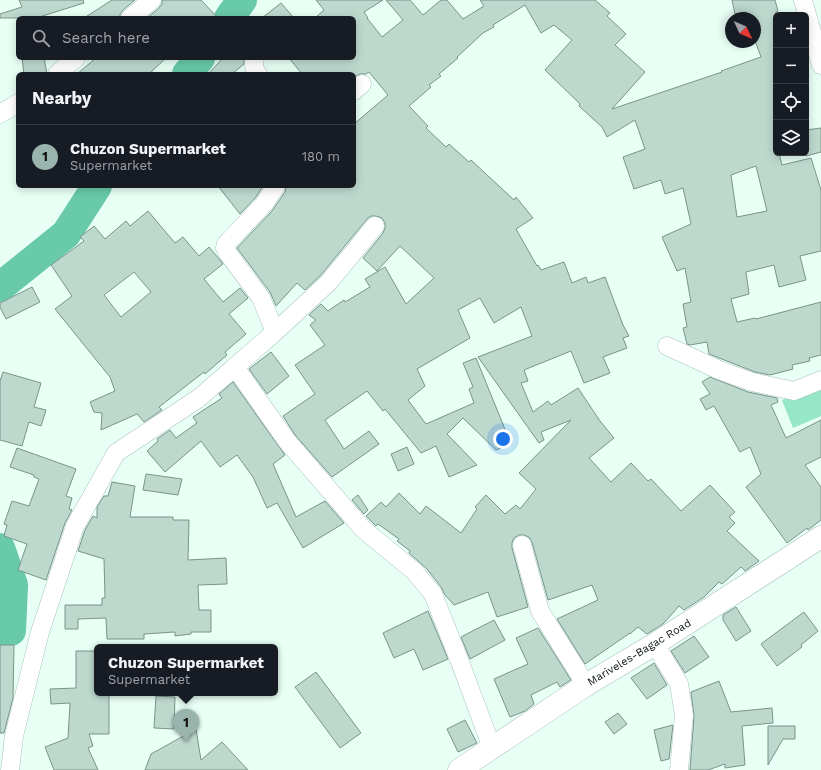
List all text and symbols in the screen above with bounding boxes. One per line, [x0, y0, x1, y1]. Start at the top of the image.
north arrow [725, 12, 761, 48]
map controls [773, 12, 809, 156]
button: + [773, 12, 809, 48]
search box [16, 16, 356, 60]
icon: search [30, 27, 52, 49]
text: Search here [62, 29, 150, 47]
button: − [773, 48, 809, 84]
button: locate [773, 84, 809, 120]
text: Nearby [32, 88, 91, 108]
button: layers [773, 120, 809, 156]
text: Chuzon Supermarket [70, 140, 226, 158]
text: 1 [42, 149, 48, 164]
text: 180 m [302, 149, 340, 164]
text: Supermarket [70, 158, 152, 173]
your location [493, 429, 513, 449]
street label: Mariveles-Bagac Road [585, 616, 693, 688]
popup [94, 644, 278, 696]
text: Chuzon Supermarket [108, 654, 264, 672]
text: Supermarket [108, 672, 190, 687]
pin: 1 [173, 709, 199, 742]

